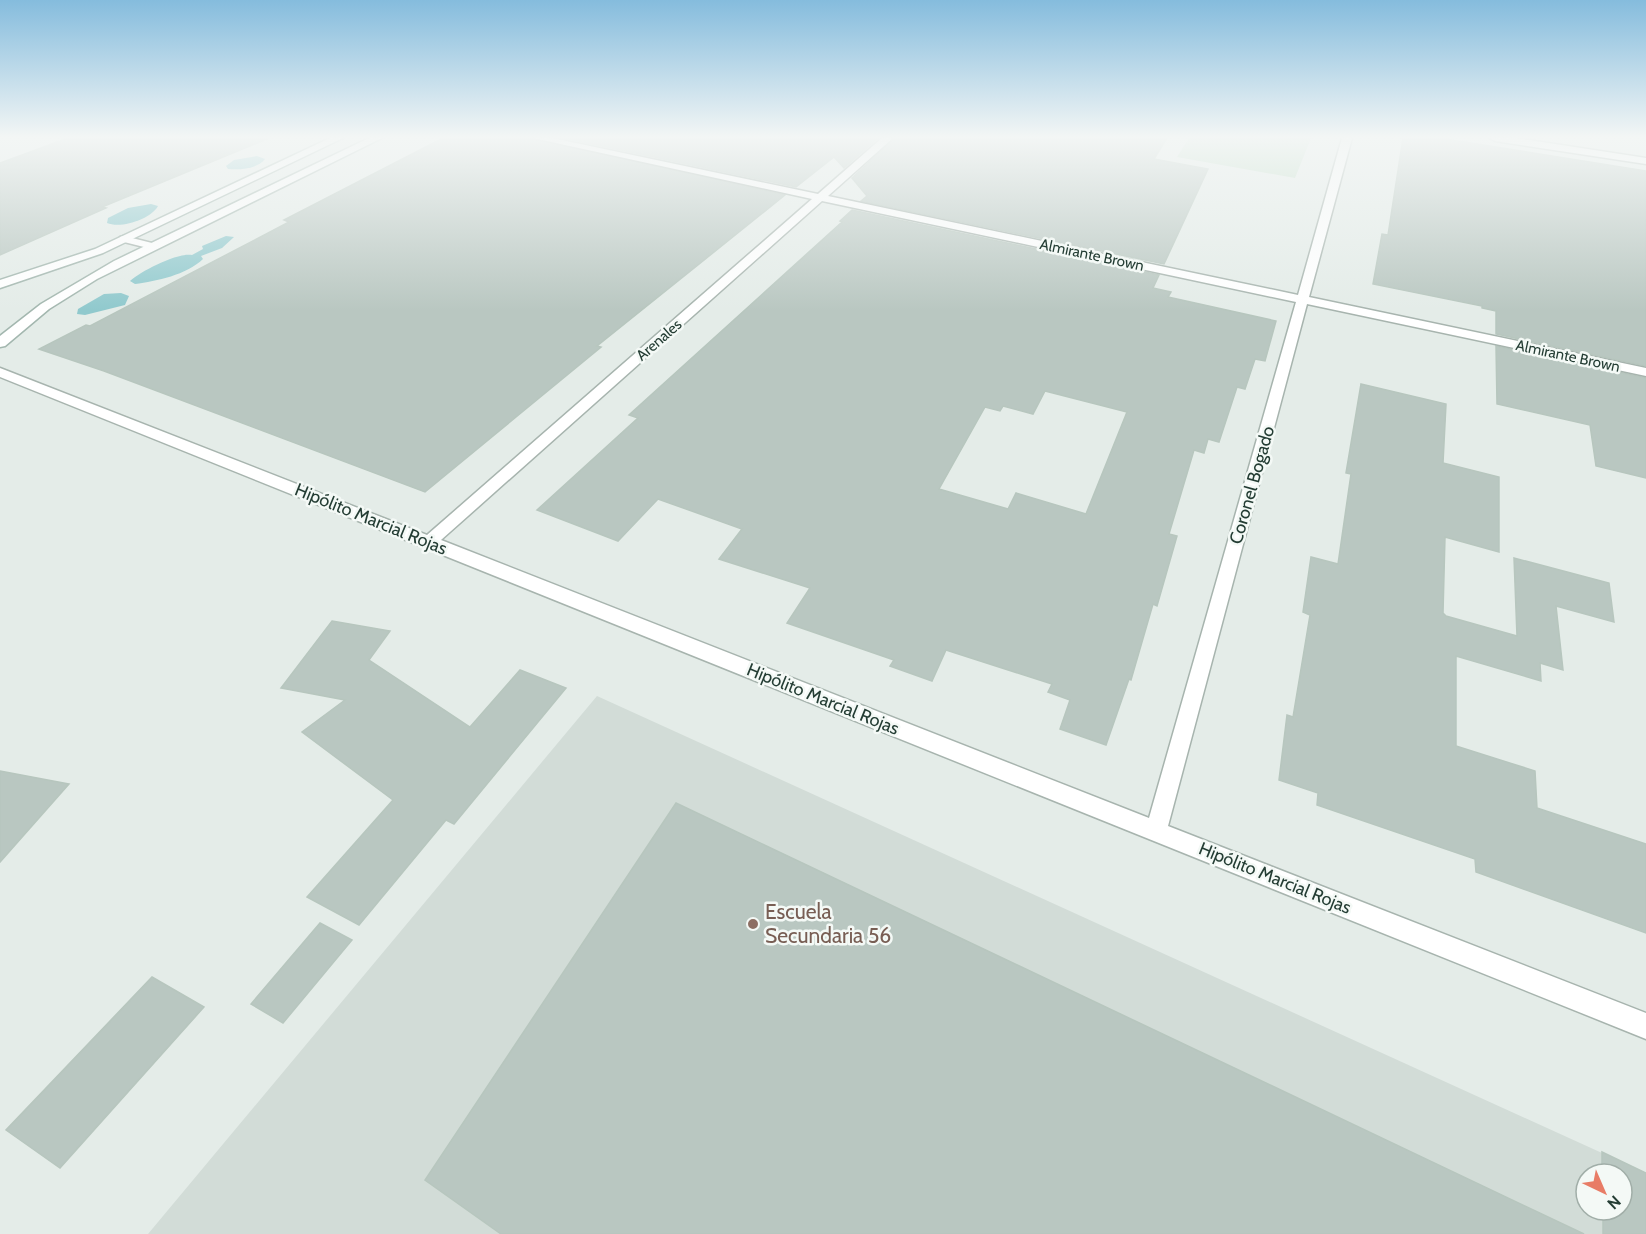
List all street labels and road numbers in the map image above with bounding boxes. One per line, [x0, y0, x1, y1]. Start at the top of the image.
street label: Almirante Brown [1038, 235, 1146, 275]
street label: Arenales [633, 315, 685, 365]
street label: Almirante Brown [1514, 336, 1622, 376]
street label: Coronel Bogado [1225, 423, 1279, 547]
street label: Hipólito Marcial Rojas [292, 478, 450, 560]
street label: Hipólito Marcial Rojas [744, 658, 902, 740]
street label: Hipólito Marcial Rojas [1196, 837, 1354, 919]

